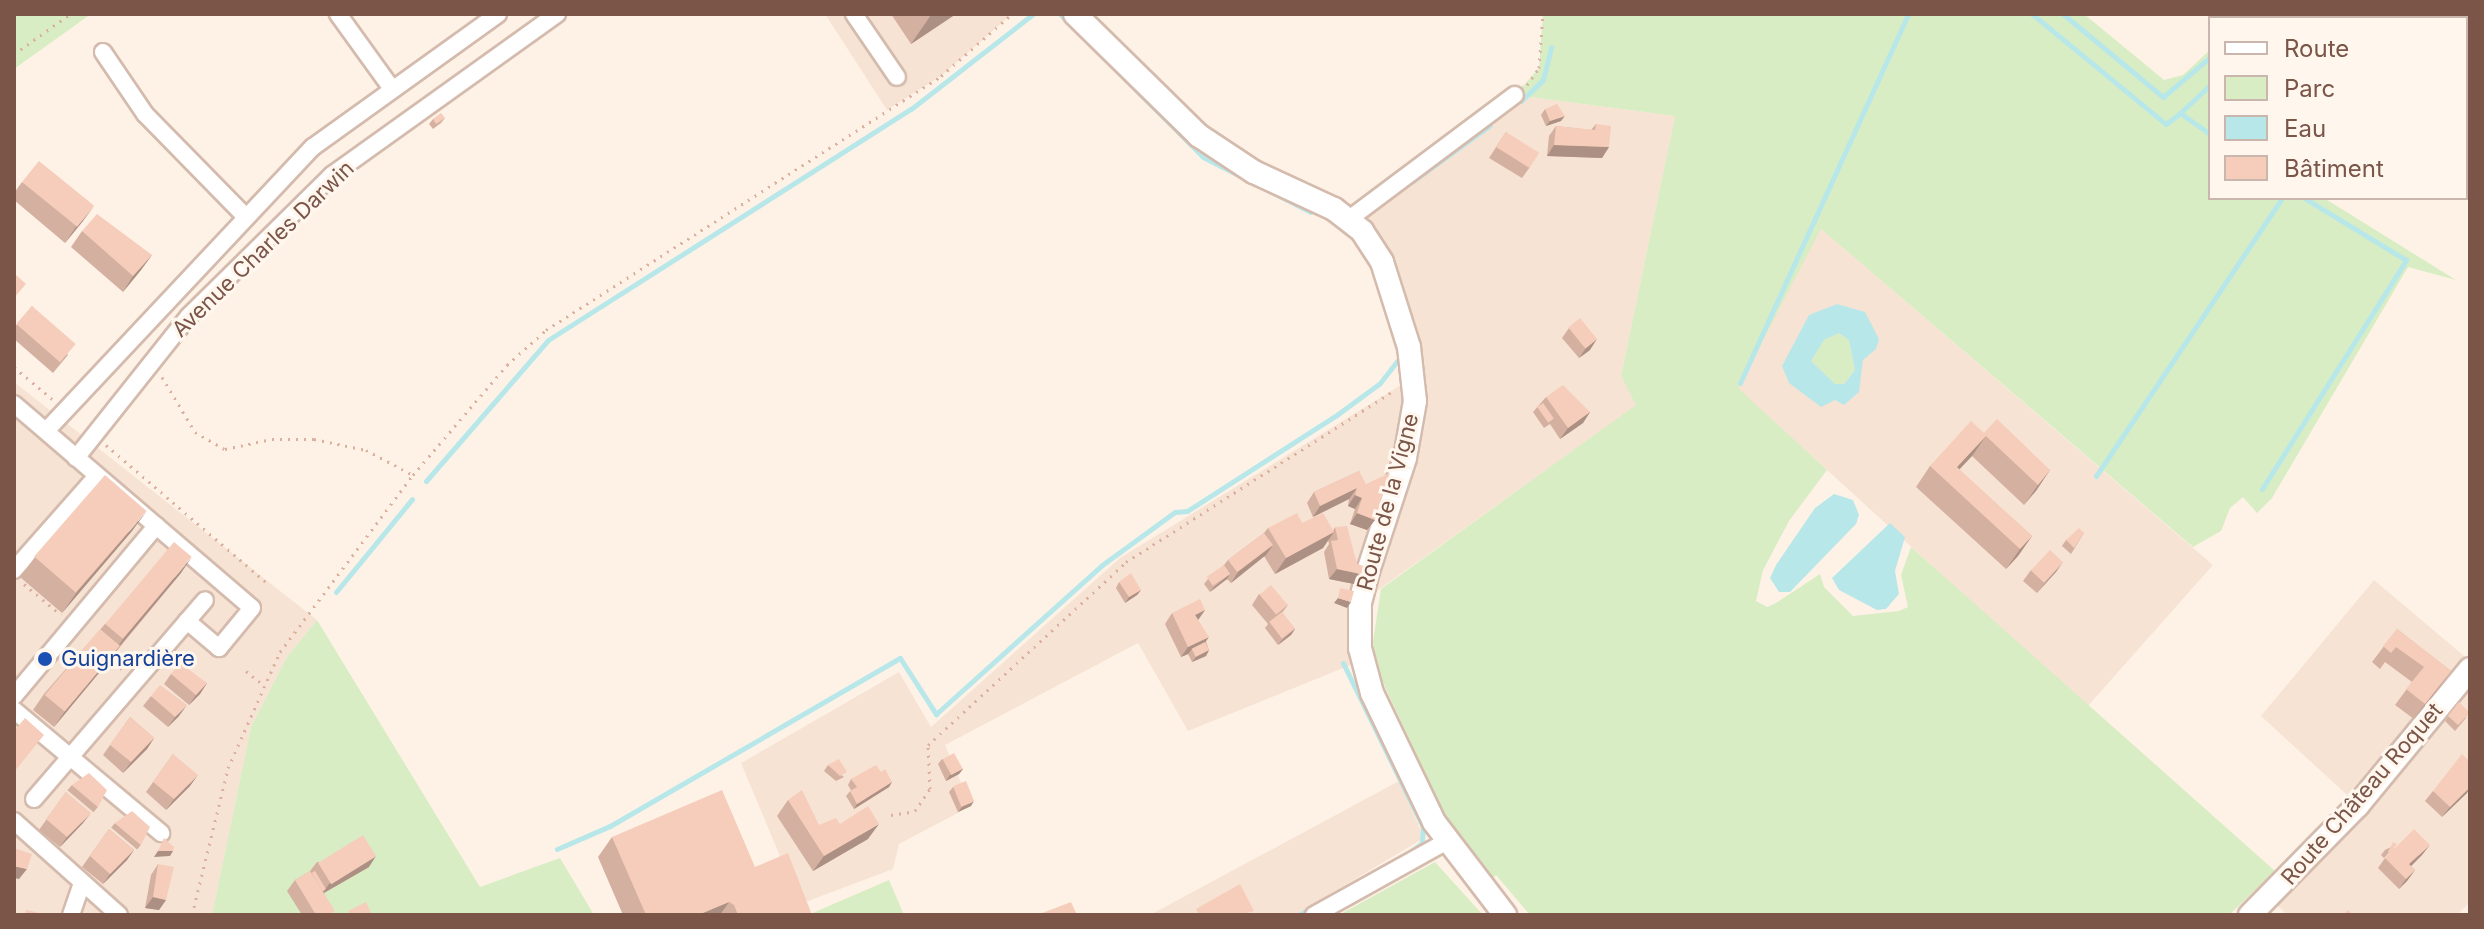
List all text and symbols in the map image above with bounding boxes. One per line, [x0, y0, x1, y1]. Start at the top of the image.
legend [2208, 16, 2468, 200]
text: Route [2284, 34, 2349, 63]
text: Parc [2284, 74, 2335, 103]
text: Eau [2284, 114, 2326, 143]
text: Bâtiment [2284, 154, 2384, 183]
street label: Avenue Charles Darwin [167, 155, 359, 343]
street label: Route de la Vigne [1352, 411, 1424, 593]
place label: Guignardière [61, 646, 195, 672]
marker: Guignardière [36, 650, 54, 668]
street label: Route Château Roquet [2276, 698, 2448, 890]

